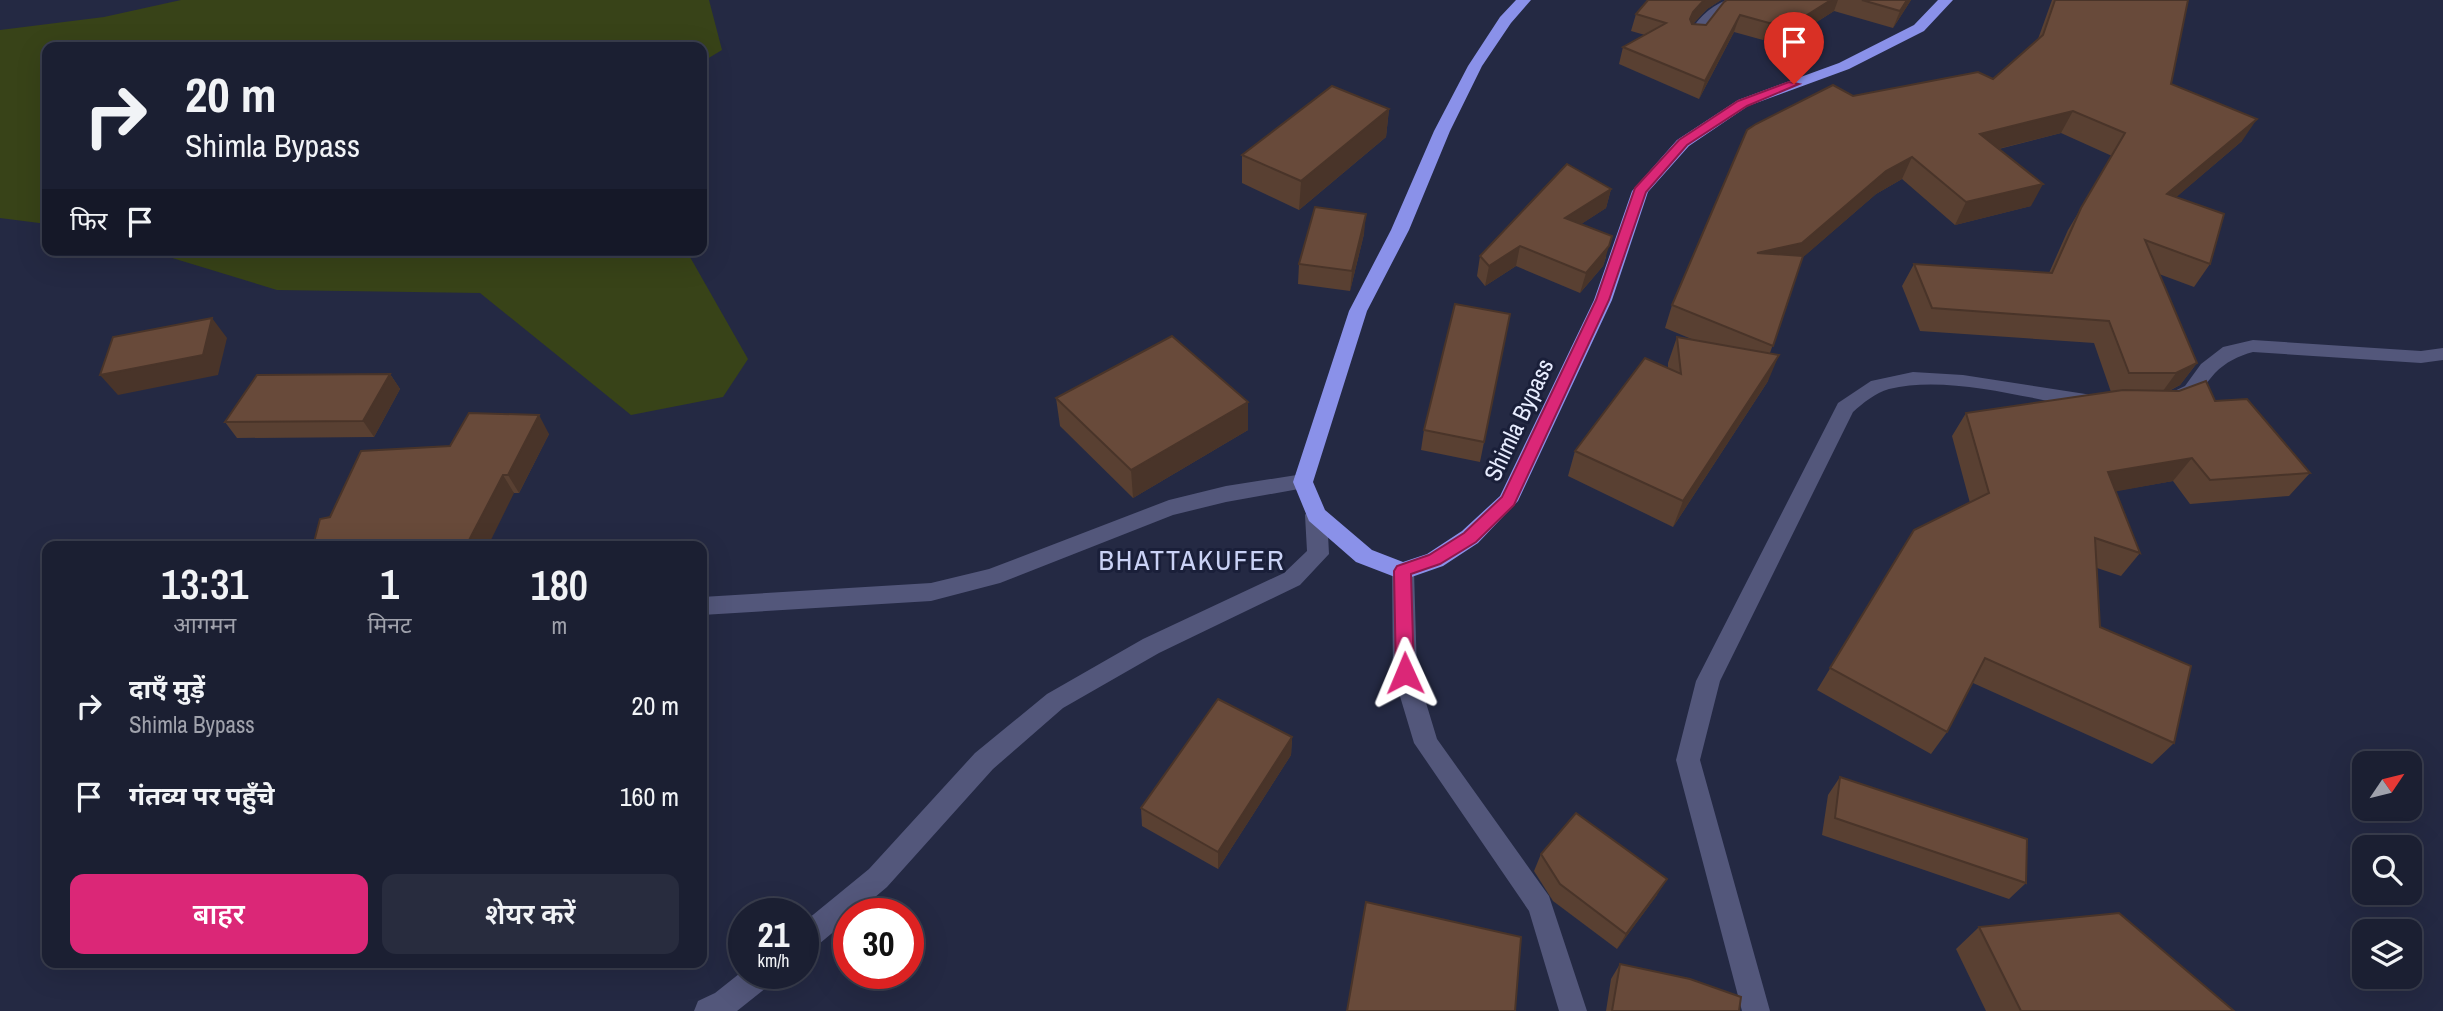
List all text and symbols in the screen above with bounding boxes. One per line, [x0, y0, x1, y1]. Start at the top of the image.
pin [1764, 12.0, 1824, 84]
icon: arrive [1775, 23, 1813, 61]
text: 20 m [185, 61, 277, 127]
icon: right [70, 70, 161, 161]
text: Shimla Bypass [185, 124, 360, 167]
text: फिर [70, 203, 107, 238]
icon: arrive [121, 203, 159, 241]
street label: Shimla Bypass [1476, 353, 1560, 486]
district label: BHATTAKUFER [1098, 541, 1286, 579]
text: 13:31 [161, 556, 248, 612]
text: 1 [380, 556, 399, 612]
text: 180 [531, 557, 588, 613]
text: आगमन [173, 609, 236, 640]
text: मिनट [367, 609, 412, 640]
text: m [551, 610, 567, 641]
position arrow [1368, 636, 1442, 710]
text: दाएँ मुड़ें [129, 671, 205, 706]
icon: right [70, 687, 108, 725]
text: 20 m [632, 688, 679, 723]
text: Shimla Bypass [129, 709, 255, 740]
north arrow [2352, 751, 2422, 821]
map controls [2352, 751, 2422, 989]
icon: arrive [70, 778, 108, 816]
text: गंतव्य पर पहुँचे [129, 778, 275, 813]
text: 160 m [620, 779, 679, 814]
button: search [2352, 835, 2422, 905]
button: बाहर [70, 874, 368, 954]
button: शेयर करें [382, 874, 679, 954]
speed limit sign: 30 [833, 898, 924, 989]
text: 21 [758, 911, 789, 958]
button: layers [2352, 919, 2422, 989]
text: km/h [758, 948, 790, 973]

